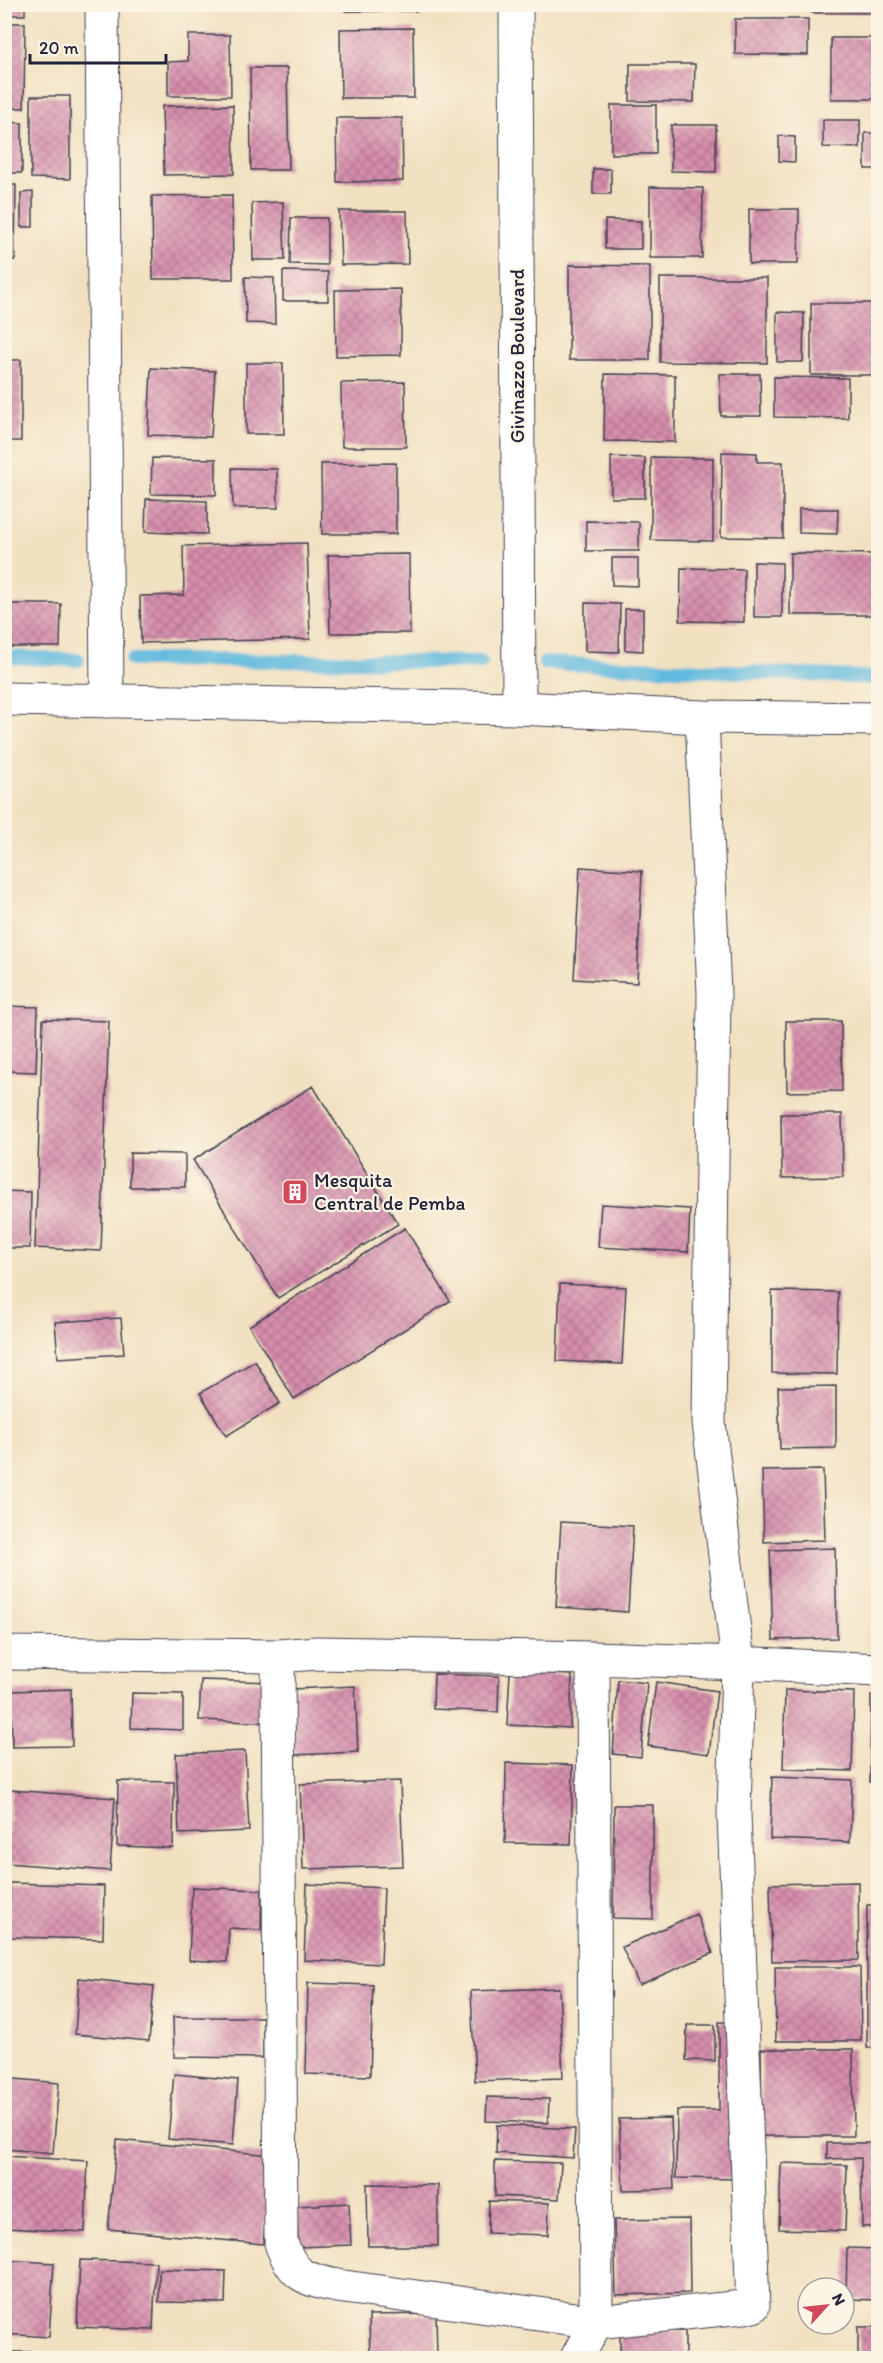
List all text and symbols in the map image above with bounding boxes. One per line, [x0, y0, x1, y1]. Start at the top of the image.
scale bar [30, 27, 166, 65]
text: 20 m [39, 37, 79, 59]
street label: Givinazzo Boulevard [505, 268, 529, 443]
place label: Mesquita Central de Pemba [314, 1168, 466, 1215]
building icon: Mesquita Central de Pemba [280, 1177, 310, 1207]
north arrow [796, 2276, 856, 2336]
text: N [828, 2290, 850, 2309]

